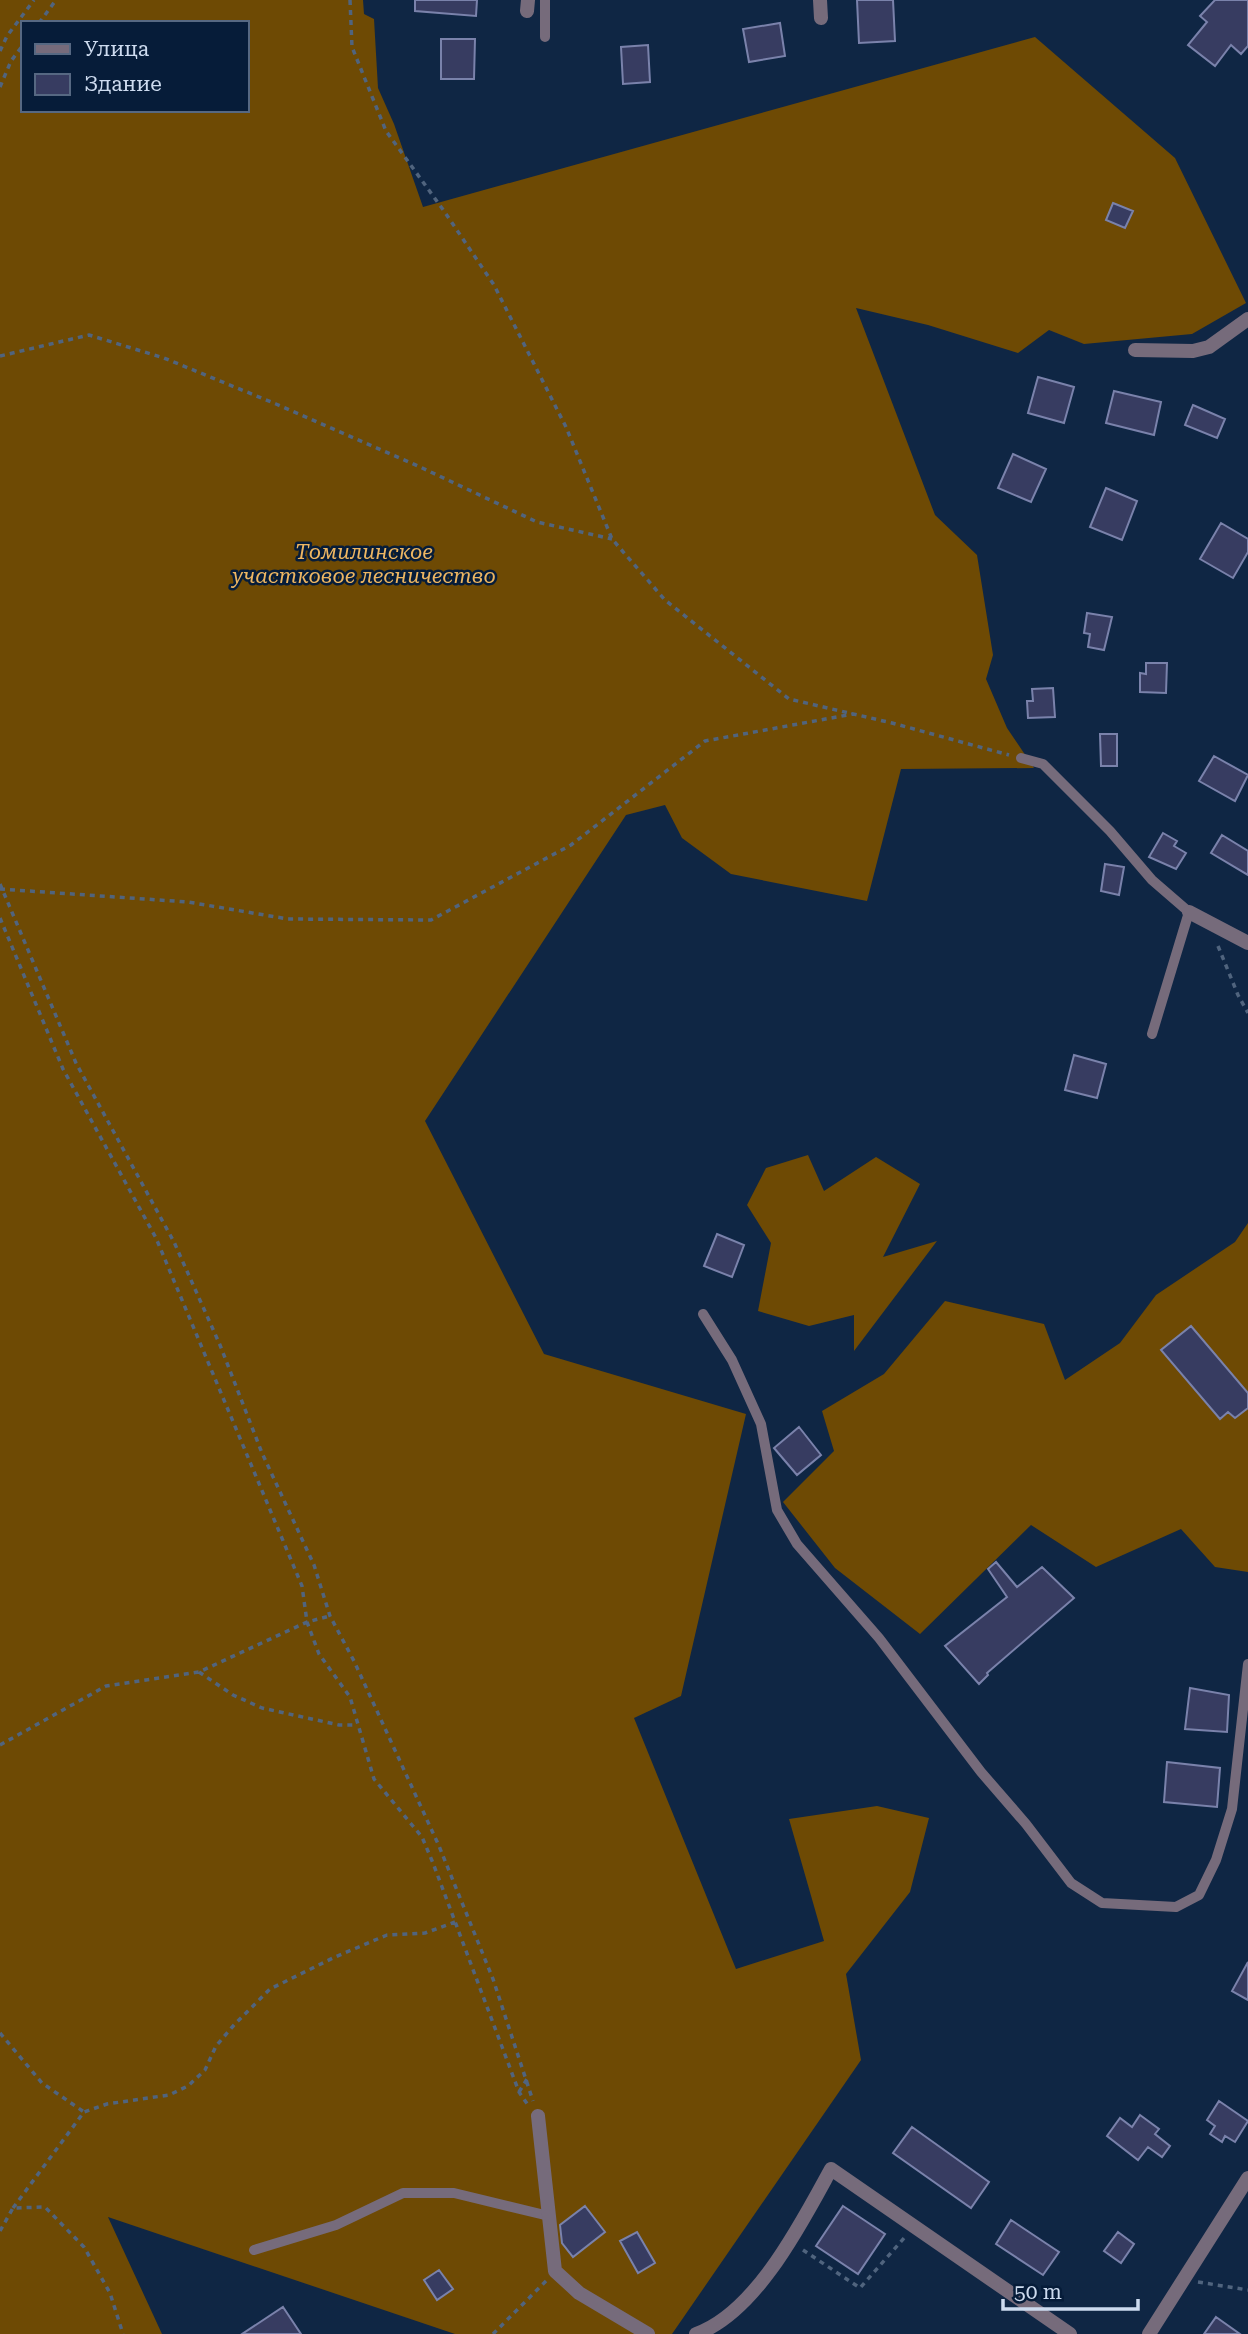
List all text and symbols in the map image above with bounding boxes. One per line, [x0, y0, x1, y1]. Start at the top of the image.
legend [21, 21, 248, 112]
text: Улица [84, 37, 150, 61]
text: Здание [84, 72, 162, 96]
park label: Томилинское участковое лесничество [230, 540, 496, 588]
scale bar [1003, 2268, 1138, 2312]
text: 50 m [1014, 2280, 1062, 2304]

